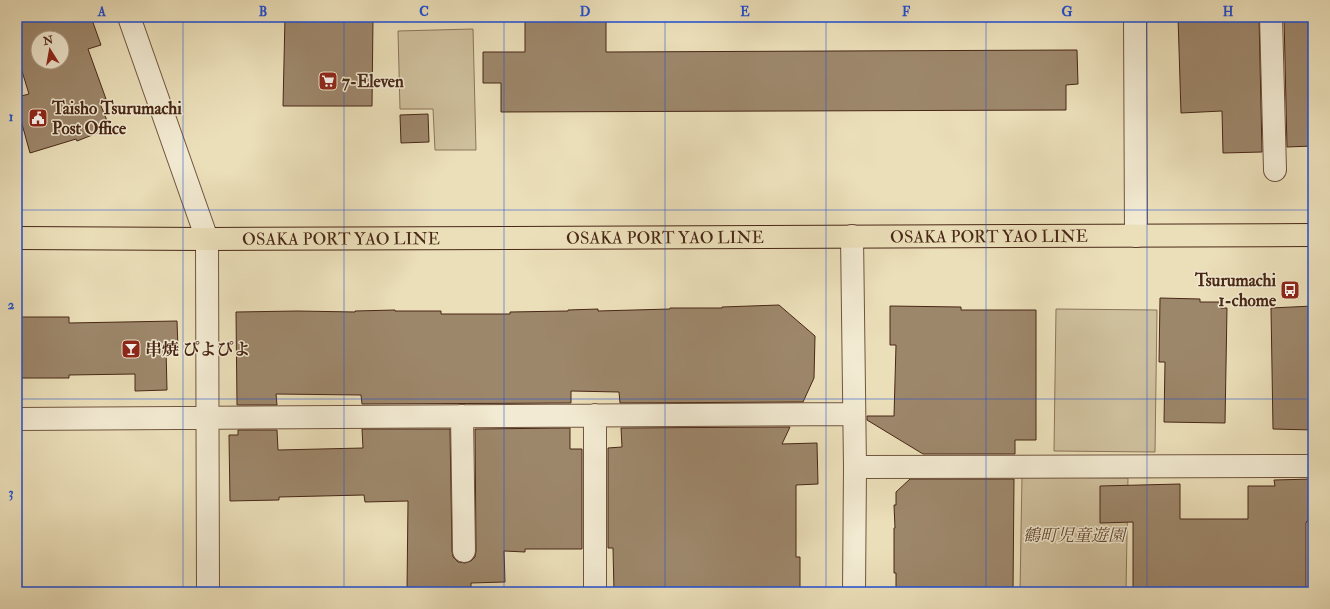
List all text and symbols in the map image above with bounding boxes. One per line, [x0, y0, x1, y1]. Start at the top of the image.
text: A [97, 4, 107, 20]
text: B [259, 4, 267, 20]
text: C [419, 4, 429, 20]
text: D [580, 4, 591, 20]
text: E [740, 4, 750, 20]
text: F [902, 4, 911, 20]
text: G [1062, 4, 1073, 20]
text: H [1223, 4, 1234, 20]
north arrow [30, 30, 70, 70]
text: N [41, 33, 55, 48]
supermarket icon: 7-Eleven [317, 70, 339, 92]
place label: 7-Eleven [342, 71, 404, 92]
place label: Taisho Tsurumachi Post Office [51, 98, 182, 139]
public building icon: Taisho Tsurumachi Post Office [27, 107, 49, 129]
text: 1 [9, 109, 14, 125]
street label: OSAKA PORT YAO LINE [890, 226, 1088, 248]
street label: OSAKA PORT YAO LINE [566, 227, 764, 249]
street label: OSAKA PORT YAO LINE [242, 228, 440, 250]
place label: Tsurumachi 1-chome [1194, 270, 1277, 311]
bus stop icon: Tsurumachi 1-chome [1279, 279, 1301, 301]
text: 2 [8, 297, 15, 313]
bar icon: 串焼 ぴよぴよ [120, 338, 142, 360]
place label: 串焼 ぴよぴよ [145, 339, 251, 360]
text: 3 [9, 485, 14, 501]
park label: 鶴町児童遊園 [1023, 525, 1128, 546]

